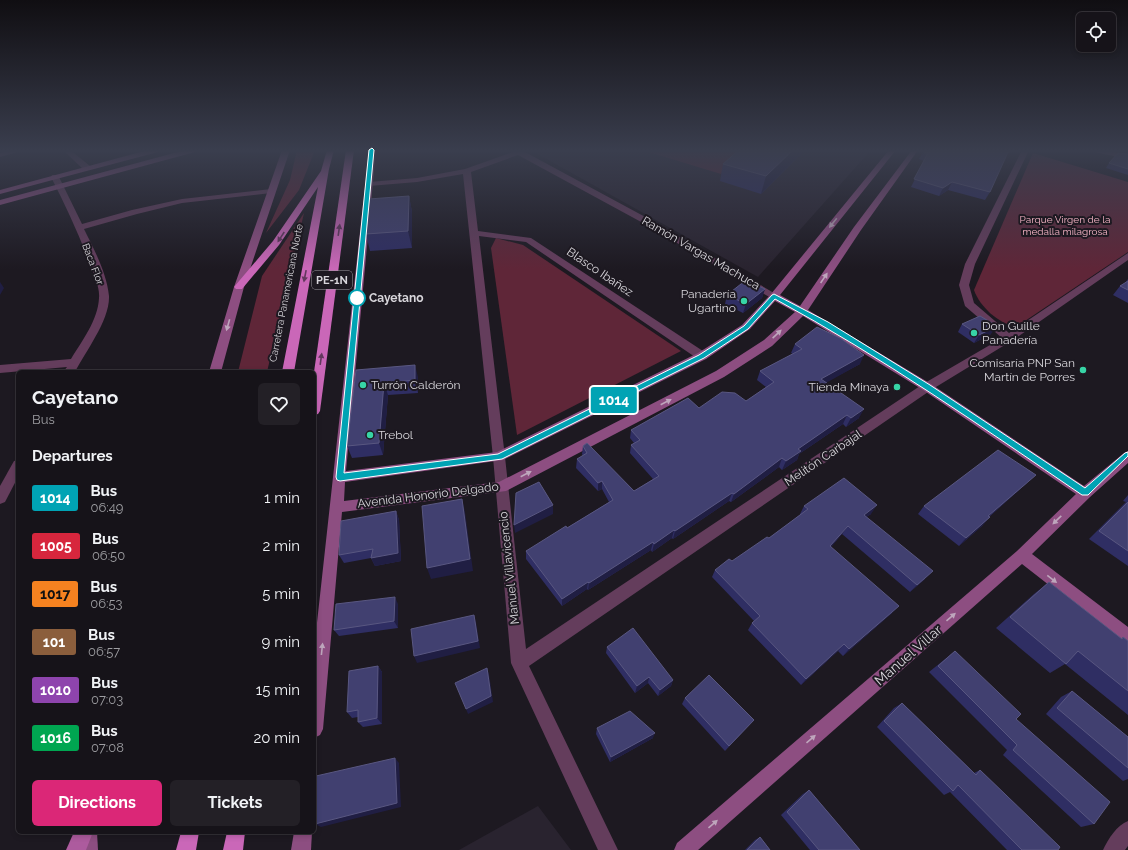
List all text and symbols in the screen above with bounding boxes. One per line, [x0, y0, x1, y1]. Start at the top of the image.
map controls [1076, 12, 1116, 52]
button: locate [1076, 12, 1116, 52]
street label: Ramón Vargas Machuca [640, 213, 762, 293]
park label: Parque Virgen de la medalla milagrosa [1020, 214, 1110, 237]
one-way arrow [829, 218, 837, 229]
street label: Carretera Panamericana Norte [267, 223, 305, 363]
one-way arrow [336, 224, 342, 236]
one-way arrow [277, 231, 285, 242]
street label: Baca Flor [80, 242, 106, 287]
street label: Blasco Ibañez [564, 245, 636, 299]
one-way arrow [302, 270, 308, 282]
road number: PE-1N [312, 271, 352, 289]
one-way arrow [820, 273, 828, 283]
place label: Panadería Ugartino [681, 287, 736, 315]
marker: Cayetano [348, 289, 366, 307]
place label: Cayetano [369, 291, 423, 305]
marker: Panadería Ugartino [739, 296, 749, 306]
one-way arrow [225, 318, 231, 331]
place label: Don Guille Panadería [982, 319, 1040, 347]
marker: Don Guille Panadería [969, 328, 979, 338]
one-way arrow [772, 329, 782, 339]
one-way arrow [318, 352, 324, 365]
place label: Comisaría PNP San Martín de Porres [969, 356, 1075, 384]
marker: Comisaría PNP San Martín de Porres [1078, 365, 1088, 375]
place label: Turrón Calderón [371, 378, 461, 392]
marker: Turrón Calderón [358, 380, 368, 390]
place label: Tienda Minaya [809, 380, 889, 394]
marker: Tienda Minaya [892, 382, 902, 392]
button: heart [258, 383, 300, 425]
text: Cayetano [32, 386, 118, 408]
line badge: 1014 [586, 387, 642, 413]
text: 1014 [599, 392, 629, 408]
one-way arrow [660, 398, 672, 405]
text: Bus [32, 412, 55, 427]
street label: Melitón Carbajal [782, 427, 865, 489]
place label: Trebol [378, 428, 414, 442]
marker: Trebol [365, 430, 375, 440]
text: Departures [32, 447, 113, 465]
one-way arrow [520, 471, 532, 477]
street label: Avenida Honorio Delgado [357, 479, 499, 511]
text: Bus [90, 482, 117, 500]
text: 1 min [264, 489, 300, 507]
text: 1014 [40, 490, 70, 506]
text: 06:49 [90, 500, 123, 515]
street label: Manuel Villavicencio [496, 511, 522, 625]
one-way arrow [1052, 515, 1062, 525]
text: Bus [92, 530, 119, 548]
text: 2 min [263, 537, 300, 555]
text: 1005 [40, 538, 72, 554]
text: 06:50 [92, 548, 125, 563]
one-way arrow [1047, 575, 1058, 583]
text: Bus [90, 578, 117, 596]
text: 5 min [262, 585, 300, 603]
text: 1017 [40, 586, 70, 602]
text: 06:53 [90, 596, 123, 611]
one-way arrow [946, 612, 957, 621]
street label: Manuel Villar [871, 621, 945, 689]
text: Bus [88, 626, 115, 644]
text: 9 min [262, 633, 300, 651]
text: 101 [43, 634, 65, 650]
one-way arrow [319, 643, 326, 655]
text: 06:57 [88, 644, 120, 659]
text: Bus [91, 674, 118, 692]
text: 15 min [256, 681, 300, 699]
text: 1010 [40, 682, 71, 698]
text: 07:03 [91, 692, 123, 707]
text: Bus [91, 722, 118, 740]
text: 20 min [253, 729, 300, 747]
text: 1016 [40, 730, 71, 746]
one-way arrow [806, 734, 816, 743]
text: 07:08 [91, 740, 124, 755]
button: Directions [32, 780, 162, 826]
button: Tickets [170, 780, 300, 826]
one-way arrow [708, 820, 718, 829]

